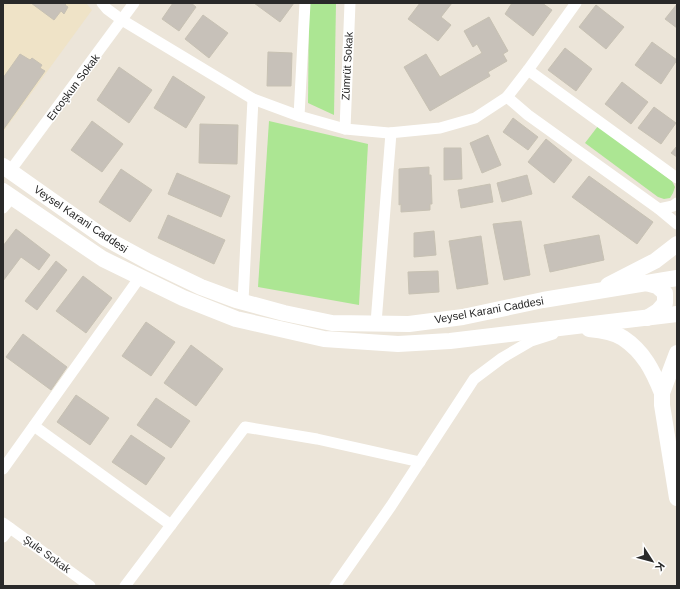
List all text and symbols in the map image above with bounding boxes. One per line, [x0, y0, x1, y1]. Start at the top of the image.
street label: Zümrüt Sokak [339, 31, 355, 101]
street label: Ercoşkun Sokak [44, 51, 102, 122]
street label: Veysel Karani Caddesi [32, 183, 130, 255]
street label: Veysel Karani Caddesi [433, 294, 545, 326]
street label: Şule Sokak [21, 533, 73, 575]
north arrow [632, 541, 672, 581]
text: K [653, 560, 667, 574]

